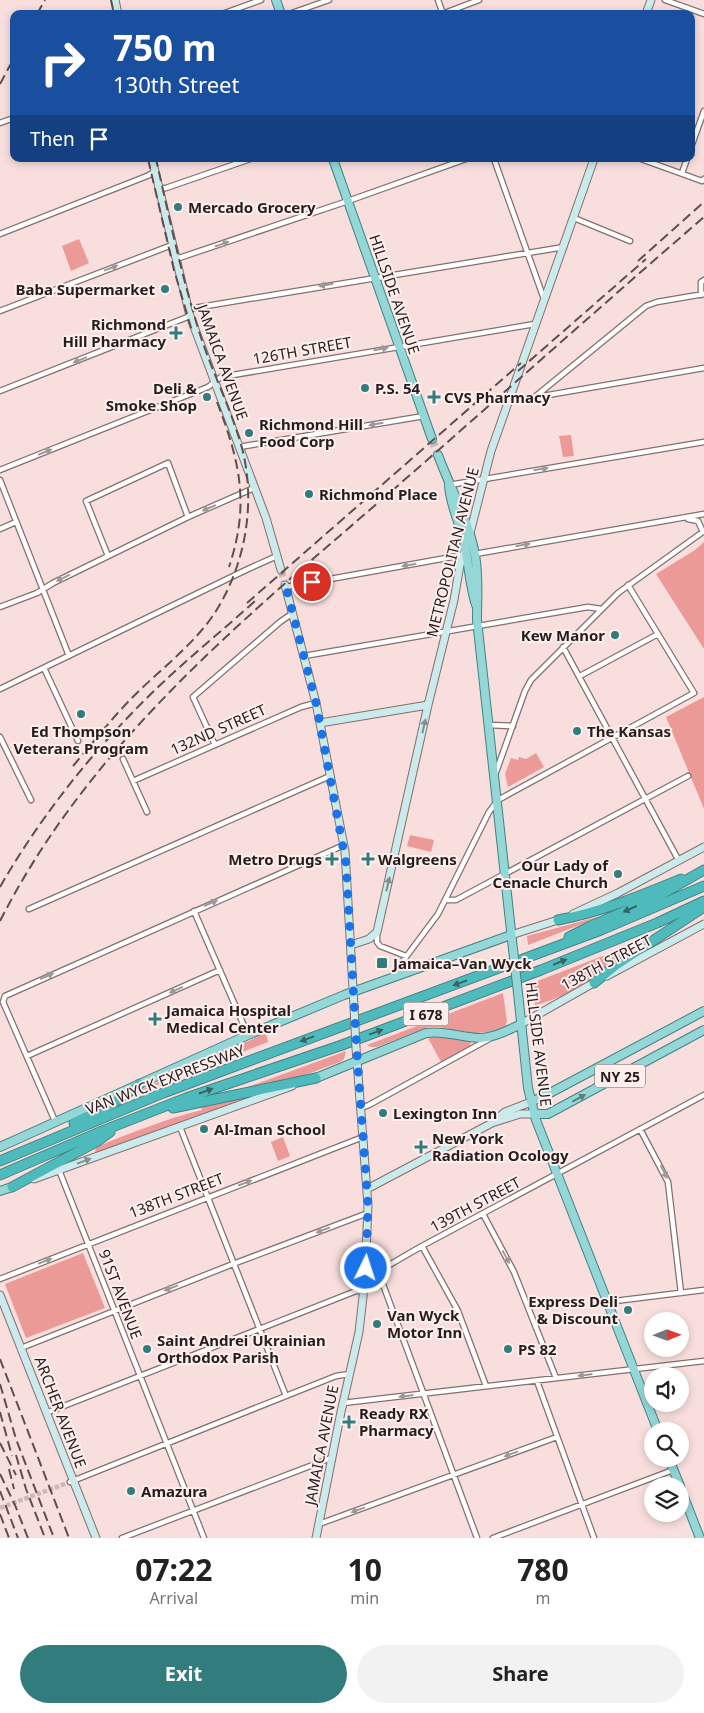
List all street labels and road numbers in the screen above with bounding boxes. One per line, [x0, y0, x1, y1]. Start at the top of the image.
street label: HILLSIDE AVENUE [365, 231, 425, 357]
street label: JAMAICA AVENUE [192, 299, 253, 423]
street label: 126TH STREET [251, 331, 354, 369]
street label: METROPOLITAN AVENUE [421, 465, 483, 639]
street label: 132ND STREET [167, 699, 270, 759]
street label: 138TH STREET [557, 929, 655, 994]
street label: HILLSIDE AVENUE [521, 981, 557, 1107]
road number: I 678 [404, 1002, 448, 1026]
street label: VAN WYCK EXPRESSWAY [83, 1039, 248, 1119]
road number: NY 25 [595, 1064, 645, 1088]
street label: 138TH STREET [126, 1168, 227, 1222]
street label: 139TH STREET [426, 1171, 524, 1236]
street label: 91ST AVENUE [95, 1246, 147, 1342]
street label: ARCHER AVENUE [30, 1353, 92, 1471]
street label: JAMAICA AVENUE [299, 1383, 342, 1509]

